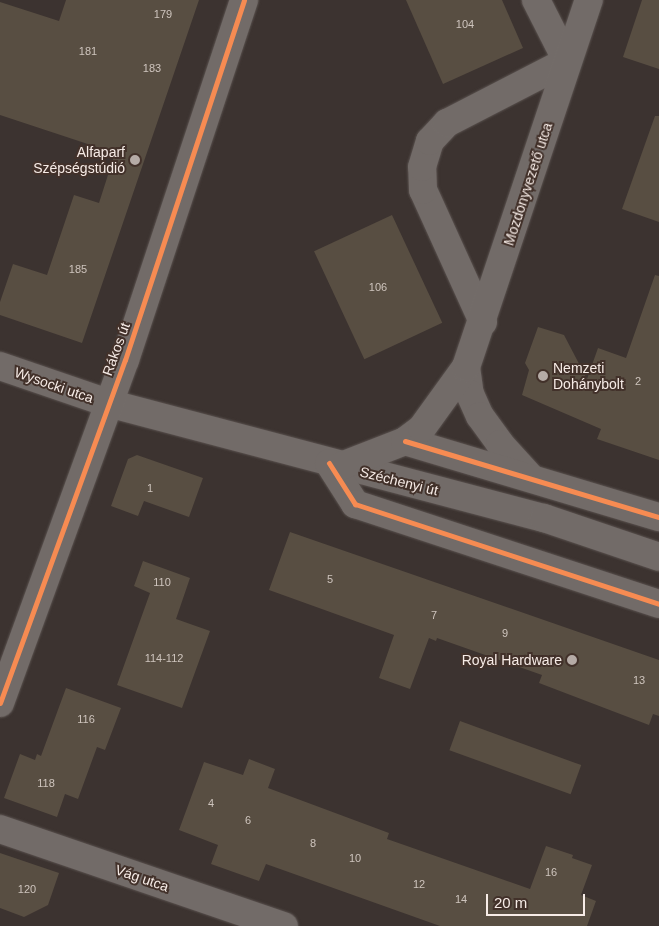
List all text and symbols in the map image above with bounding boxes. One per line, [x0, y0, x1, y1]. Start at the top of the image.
house number: 179 [154, 7, 172, 21]
house number: 104 [456, 17, 474, 31]
house number: 181 [79, 44, 97, 58]
house number: 183 [143, 61, 161, 75]
street label: Mozdonyvezető utca [500, 120, 556, 248]
place label: Alfaparf Szépségstúdió [33, 144, 125, 176]
marker: Alfaparf Szépségstúdió [129, 154, 141, 166]
house number: 185 [69, 262, 87, 276]
house number: 106 [369, 280, 387, 294]
street label: Rákos út [99, 320, 133, 378]
place label: Nemzeti Dohánybolt [553, 360, 624, 392]
street label: Wysocki utca [12, 364, 96, 406]
marker: Nemzeti Dohánybolt [537, 370, 549, 382]
house number: 2 [635, 374, 641, 388]
street label: Széchenyi út [358, 463, 440, 499]
house number: 1 [147, 481, 153, 495]
house number: 5 [327, 572, 333, 586]
house number: 110 [153, 575, 171, 589]
house number: 7 [431, 608, 437, 622]
house number: 9 [502, 626, 508, 640]
house number: 114-112 [145, 651, 183, 665]
place label: Royal Hardware [462, 652, 562, 668]
marker: Royal Hardware [566, 654, 578, 666]
house number: 13 [633, 673, 645, 687]
house number: 116 [77, 712, 95, 726]
house number: 118 [37, 776, 55, 790]
house number: 4 [208, 796, 214, 810]
house number: 6 [245, 813, 251, 827]
house number: 8 [310, 836, 316, 850]
house number: 10 [349, 851, 361, 865]
street label: Vág utca [113, 861, 171, 895]
house number: 16 [545, 865, 557, 879]
house number: 12 [413, 877, 425, 891]
house number: 120 [18, 882, 36, 896]
scale bar [489, 884, 588, 916]
house number: 14 [455, 892, 467, 906]
text: 20 m [494, 894, 527, 911]

